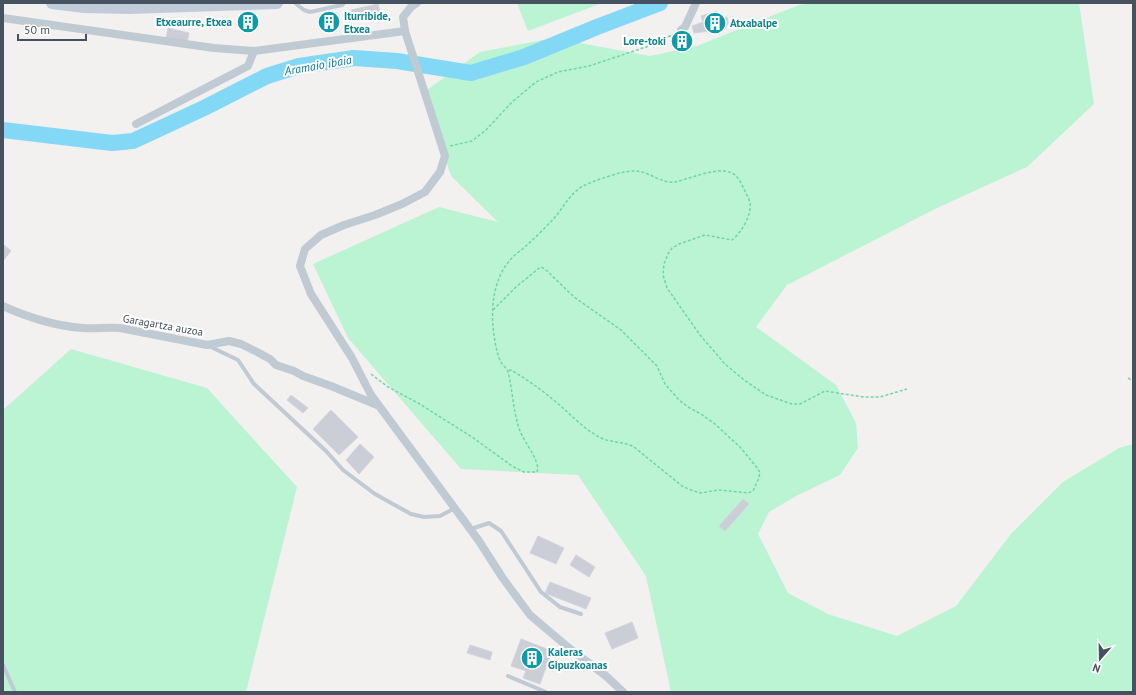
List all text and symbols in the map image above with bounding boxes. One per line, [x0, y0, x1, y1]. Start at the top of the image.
building icon: Etxeaurre, Etxea [235, 9, 261, 35]
building icon: Iturribide, Etxea [316, 9, 342, 35]
place label: Iturribide, Etxea [344, 9, 391, 36]
building icon: Atxabalpe [702, 10, 728, 36]
place label: Etxeaurre, Etxea [156, 15, 232, 29]
scale bar [18, 16, 86, 42]
place label: Atxabalpe [730, 16, 778, 30]
text: 50 m [24, 22, 50, 37]
building icon: Lore-toki [669, 28, 695, 54]
place label: Lore-toki [623, 34, 666, 48]
water label: Aramaio ibaia [282, 52, 353, 78]
street label: Garagartza auzoa [122, 311, 204, 339]
north arrow [1080, 639, 1120, 679]
building icon: Kaleras Gipuzkoanas [519, 645, 545, 671]
place label: Kaleras Gipuzkoanas [548, 645, 608, 672]
text: N [1091, 661, 1102, 676]

